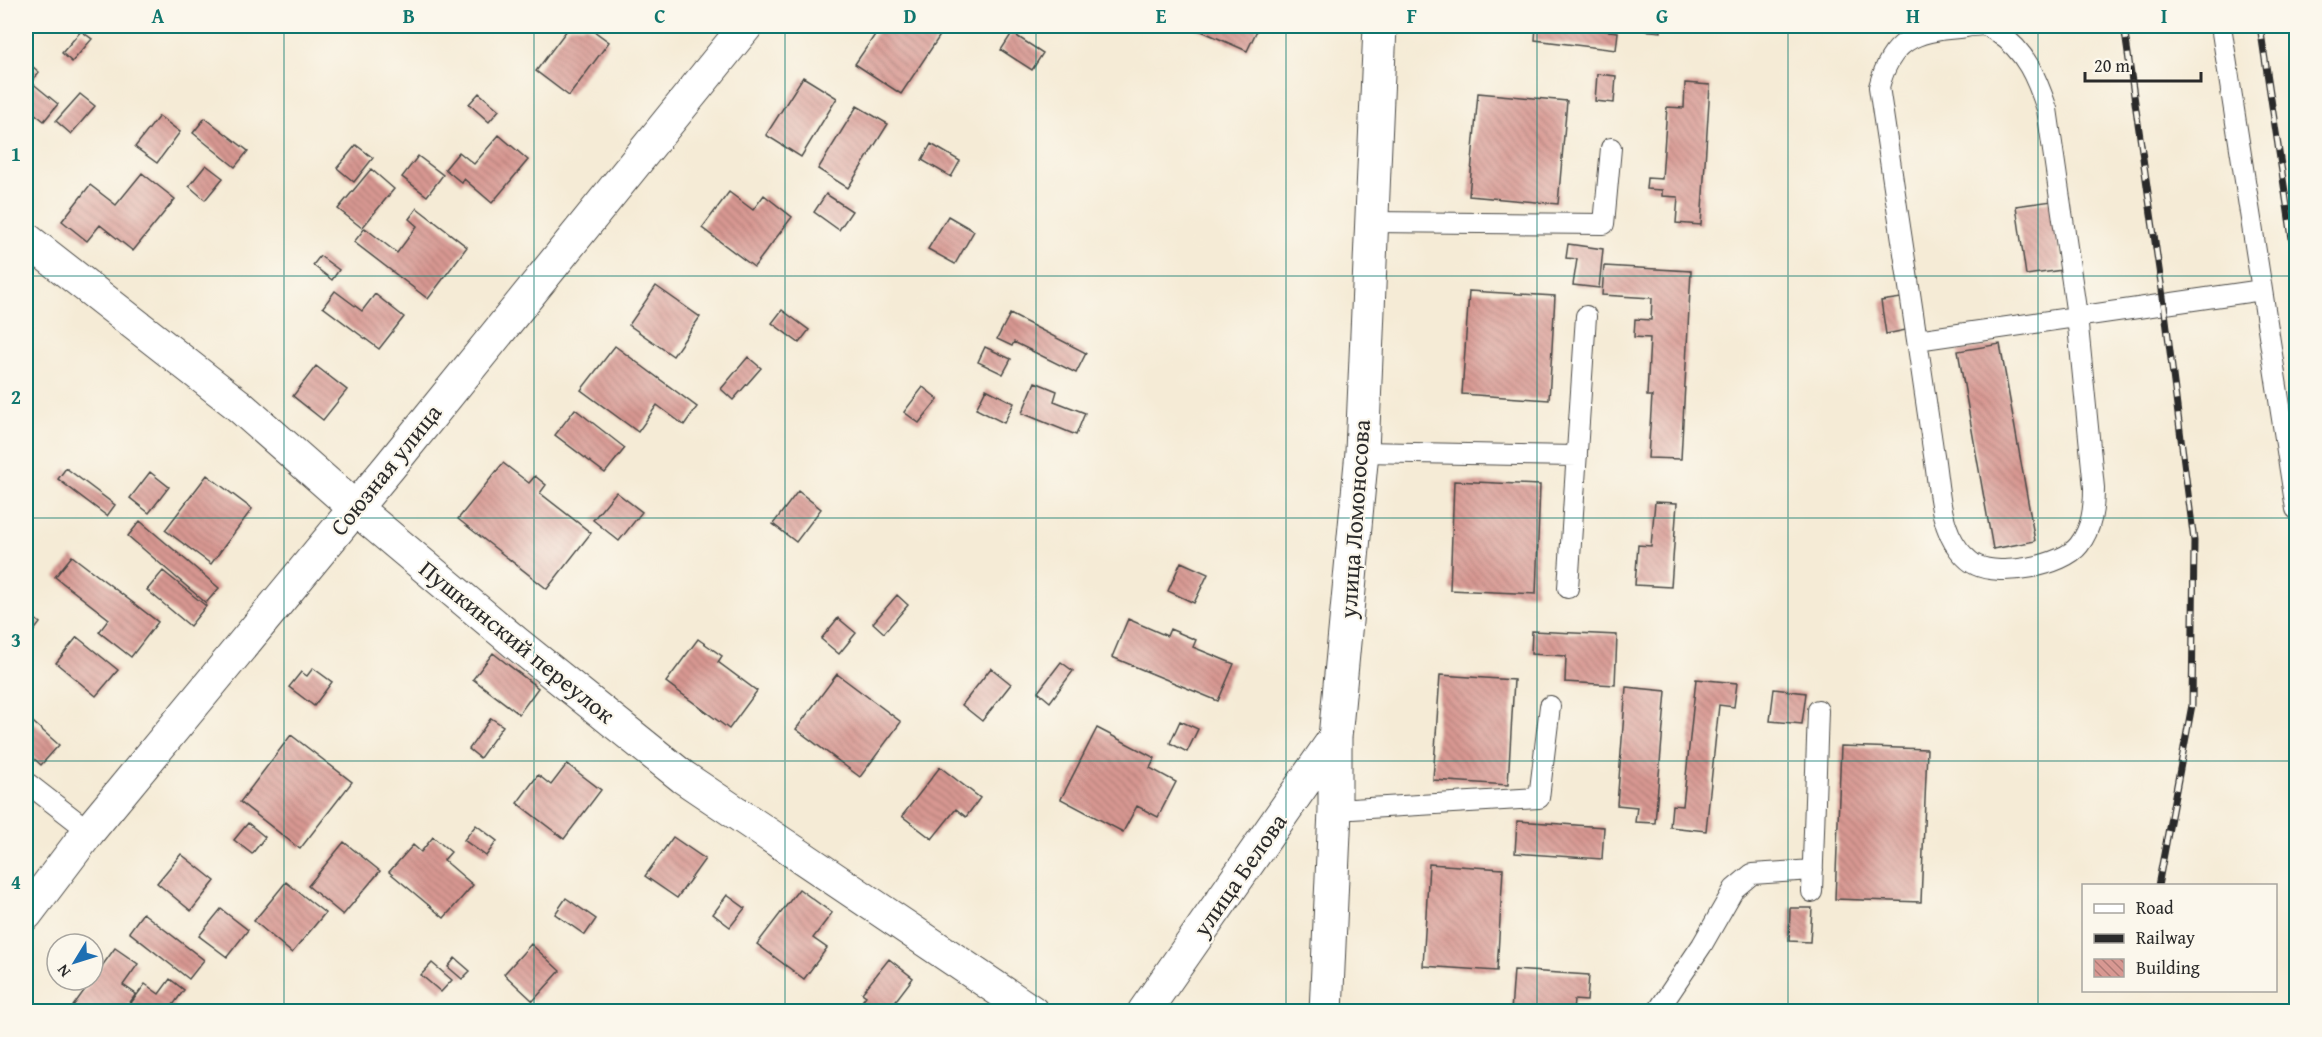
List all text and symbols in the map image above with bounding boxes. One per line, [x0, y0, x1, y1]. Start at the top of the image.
text: A [152, 1, 165, 30]
text: B [403, 1, 415, 30]
text: C [654, 1, 666, 30]
text: D [903, 1, 917, 30]
text: E [1156, 1, 1167, 30]
text: F [1407, 1, 1417, 30]
text: G [1656, 1, 1668, 30]
text: H [1906, 1, 1920, 30]
text: I [2161, 1, 2167, 30]
scale bar [2085, 45, 2200, 83]
text: 20 m [2094, 52, 2130, 79]
text: 1 [11, 139, 21, 168]
text: 2 [11, 382, 21, 411]
street label: Союзная улица [321, 396, 450, 543]
street label: улица Ломоносова [1330, 418, 1379, 621]
street label: Пушкинский переулок [412, 552, 623, 732]
text: 3 [11, 625, 21, 654]
street label: улица Белова [1184, 805, 1295, 944]
text: 4 [11, 867, 21, 896]
legend [2082, 884, 2277, 992]
text: Road [2136, 894, 2174, 921]
text: Railway [2136, 924, 2195, 951]
north arrow [45, 932, 105, 992]
text: Building [2136, 954, 2200, 981]
text: N [50, 959, 76, 983]

